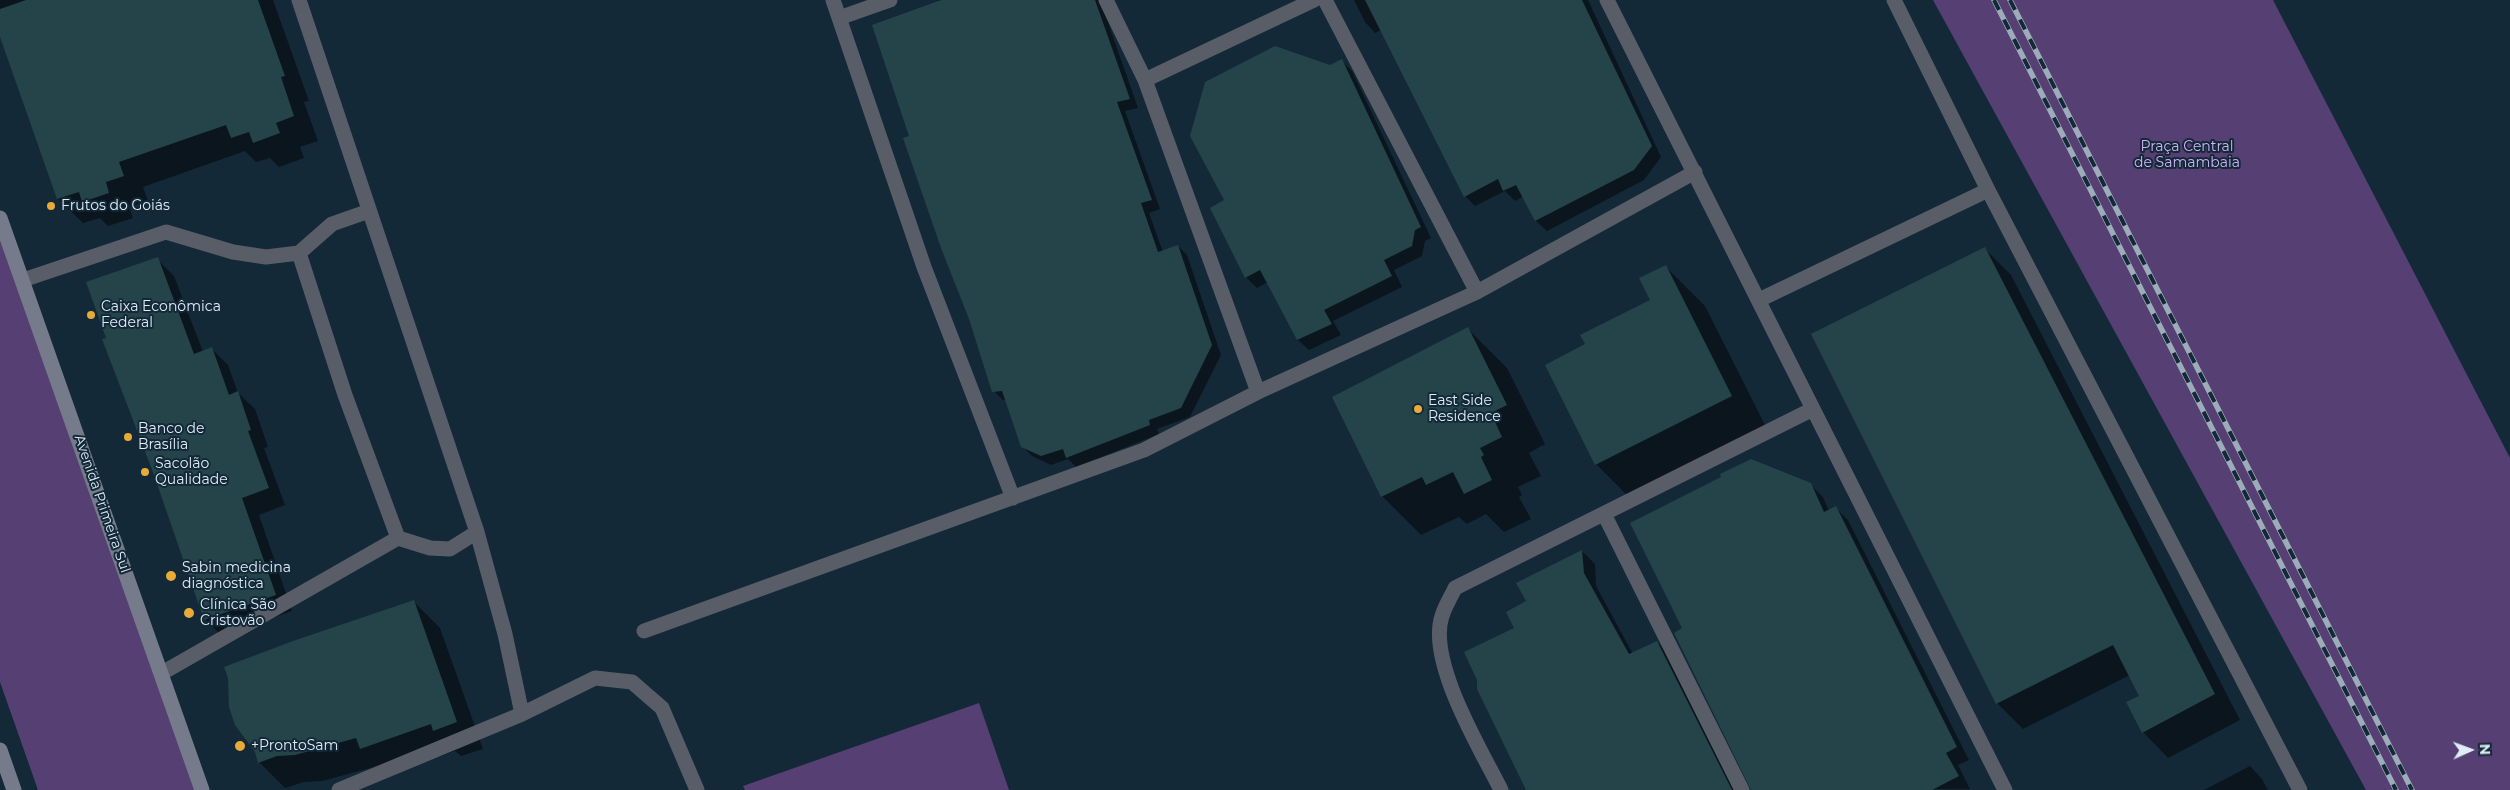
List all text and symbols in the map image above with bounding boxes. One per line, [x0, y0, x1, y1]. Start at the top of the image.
park label: Praça Central de Samambaia [2134, 139, 2240, 172]
place label: Frutos do Goiás [61, 198, 170, 214]
marker: Frutos do Goiás [45, 200, 57, 212]
place label: Caixa Econômica Federal [101, 299, 221, 332]
marker: Caixa Econômica Federal [85, 309, 97, 321]
place label: East Side Residence [1428, 393, 1501, 426]
marker: East Side Residence [1412, 403, 1424, 415]
place label: Banco de Brasília [138, 421, 204, 454]
marker: Banco de Brasília [122, 431, 134, 443]
street label: Avenida Primeira Sul [70, 433, 134, 575]
place label: Sacolão Qualidade [155, 456, 228, 488]
marker: Sacolão Qualidade [139, 466, 151, 478]
place label: Sabin medicina diagnóstica [182, 560, 291, 592]
marker: Sabin medicina diagnóstica [164, 569, 178, 583]
place label: Clínica São Cristovão [200, 597, 276, 630]
marker: Clínica São Cristovão [182, 606, 196, 620]
north arrow [2445, 725, 2495, 775]
place label: +ProntoSam [251, 738, 338, 754]
marker: +ProntoSam [233, 739, 247, 753]
text: N [2476, 744, 2494, 755]

